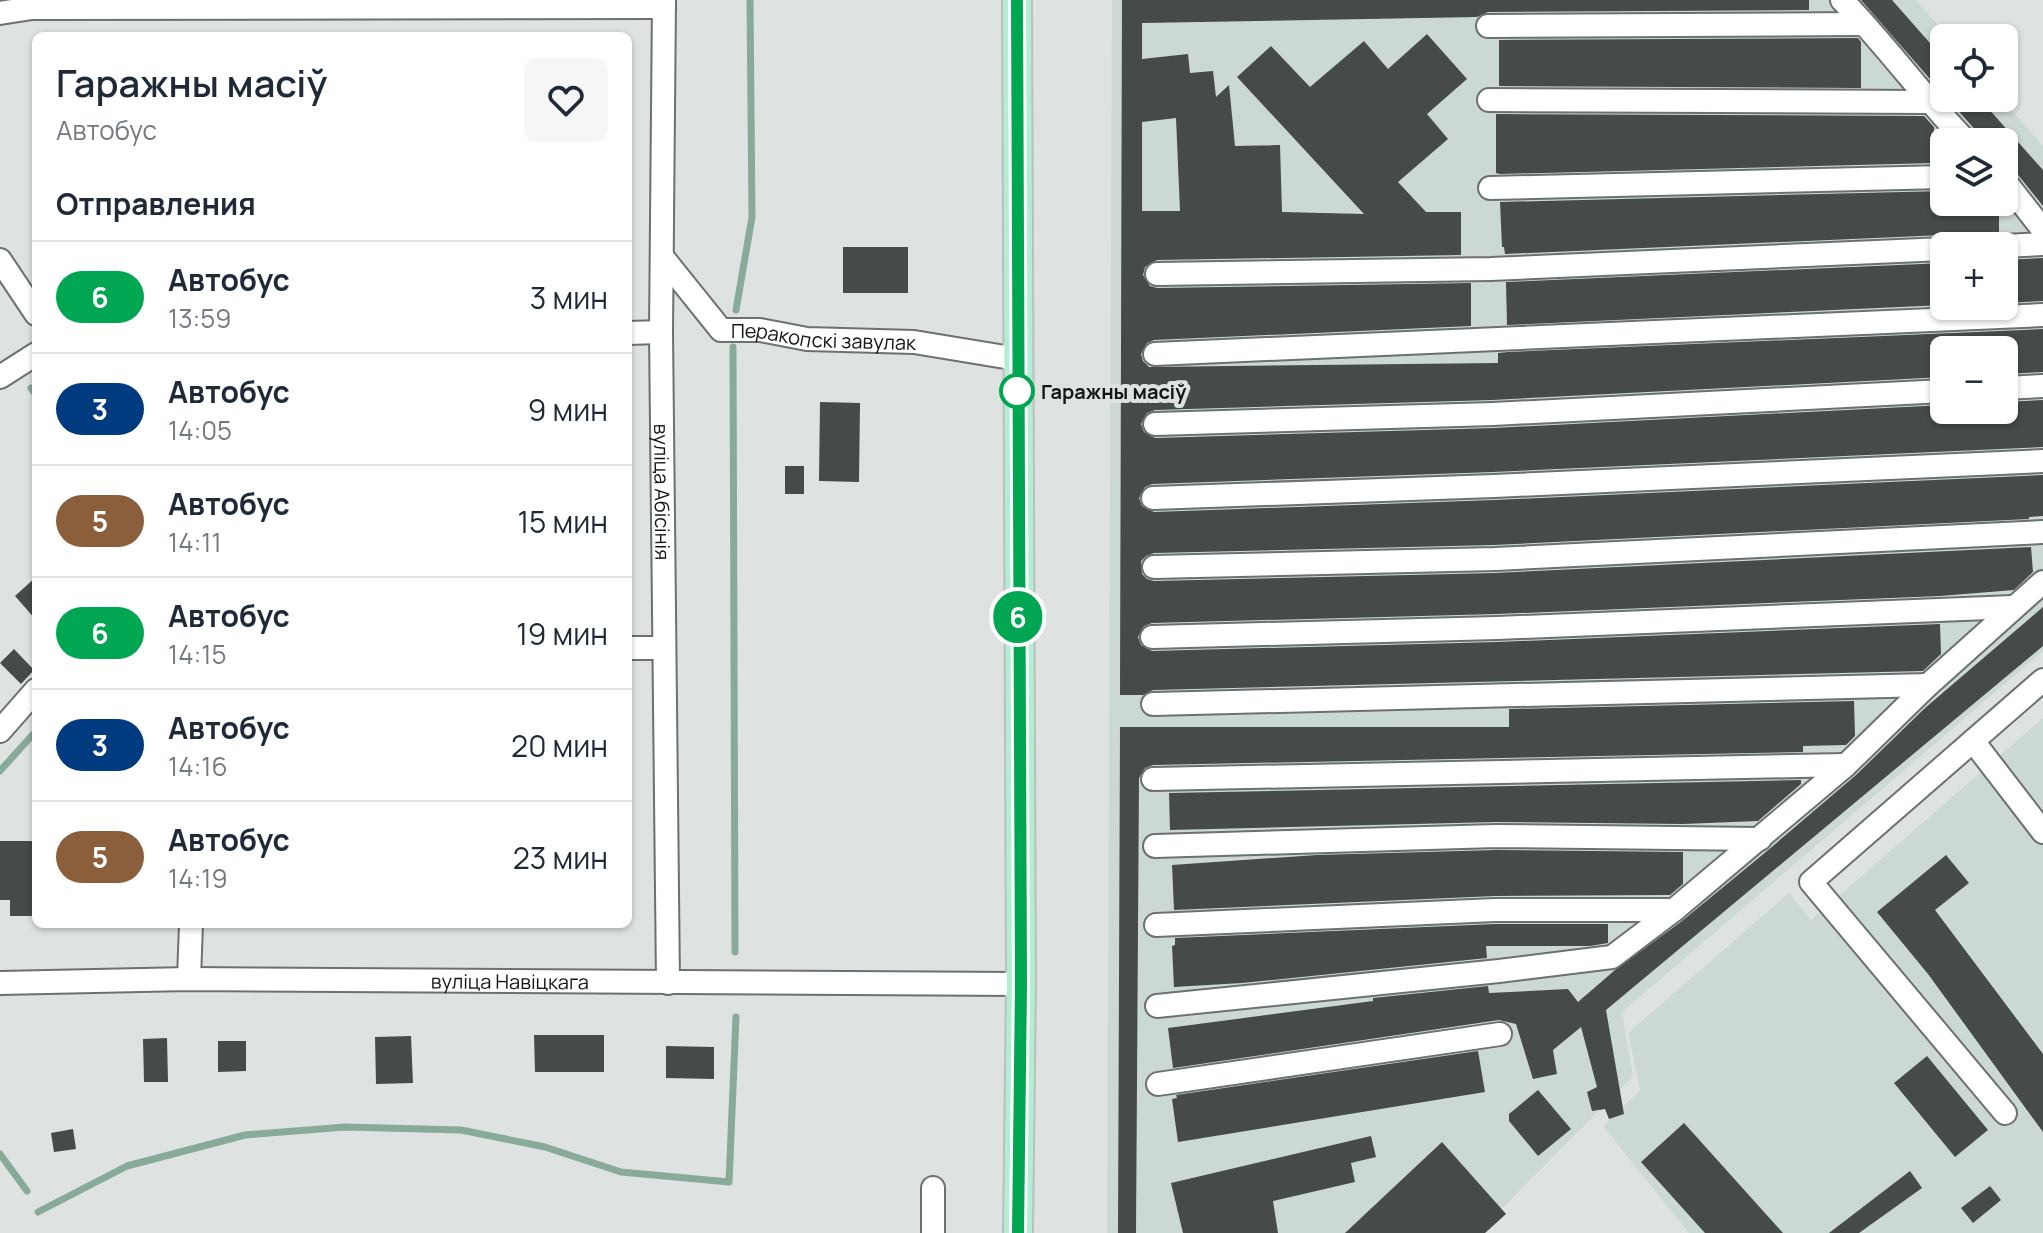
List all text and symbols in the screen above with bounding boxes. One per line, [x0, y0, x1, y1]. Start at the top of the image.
map controls [1930, 24, 2018, 424]
button: locate [1930, 24, 2018, 112]
text: Гаражны масіў [56, 56, 327, 108]
button: heart [524, 58, 608, 142]
text: Автобус [56, 112, 157, 148]
button: layers [1930, 128, 2018, 216]
text: Отправления [56, 183, 256, 224]
button: + [1930, 232, 2018, 320]
text: Автобус [168, 259, 290, 300]
text: 3 мин [530, 277, 608, 318]
text: 6 [91, 278, 109, 316]
text: 13:59 [168, 300, 231, 336]
street label: Перакопскі завулак [731, 316, 917, 356]
button: − [1930, 336, 2018, 424]
text: Автобус [168, 371, 290, 412]
marker: Гаражны масіў [1000, 374, 1034, 408]
place label: Гаражны масіў [1041, 378, 1187, 405]
text: 9 мин [528, 389, 608, 430]
text: 3 [92, 390, 108, 428]
text: 14:05 [168, 412, 232, 448]
street label: вуліца Абісінія [648, 424, 677, 560]
text: Автобус [168, 483, 290, 524]
text: 15 мин [517, 501, 608, 542]
text: 5 [92, 502, 108, 540]
text: 14:11 [168, 524, 222, 560]
line badge: 6 [992, 591, 1044, 643]
text: Автобус [168, 595, 290, 636]
text: 6 [1009, 598, 1027, 636]
text: 19 мин [516, 613, 608, 654]
text: 6 [91, 614, 109, 652]
text: 14:15 [168, 636, 226, 672]
text: Автобус [168, 707, 290, 748]
text: 20 мин [511, 725, 608, 766]
text: 3 [92, 726, 108, 764]
text: 14:16 [168, 748, 228, 784]
text: Автобус [168, 819, 290, 860]
text: 23 мин [513, 837, 608, 878]
text: 5 [92, 838, 108, 876]
text: 14:19 [168, 860, 228, 896]
street label: вуліца Навіцкага [431, 967, 589, 995]

